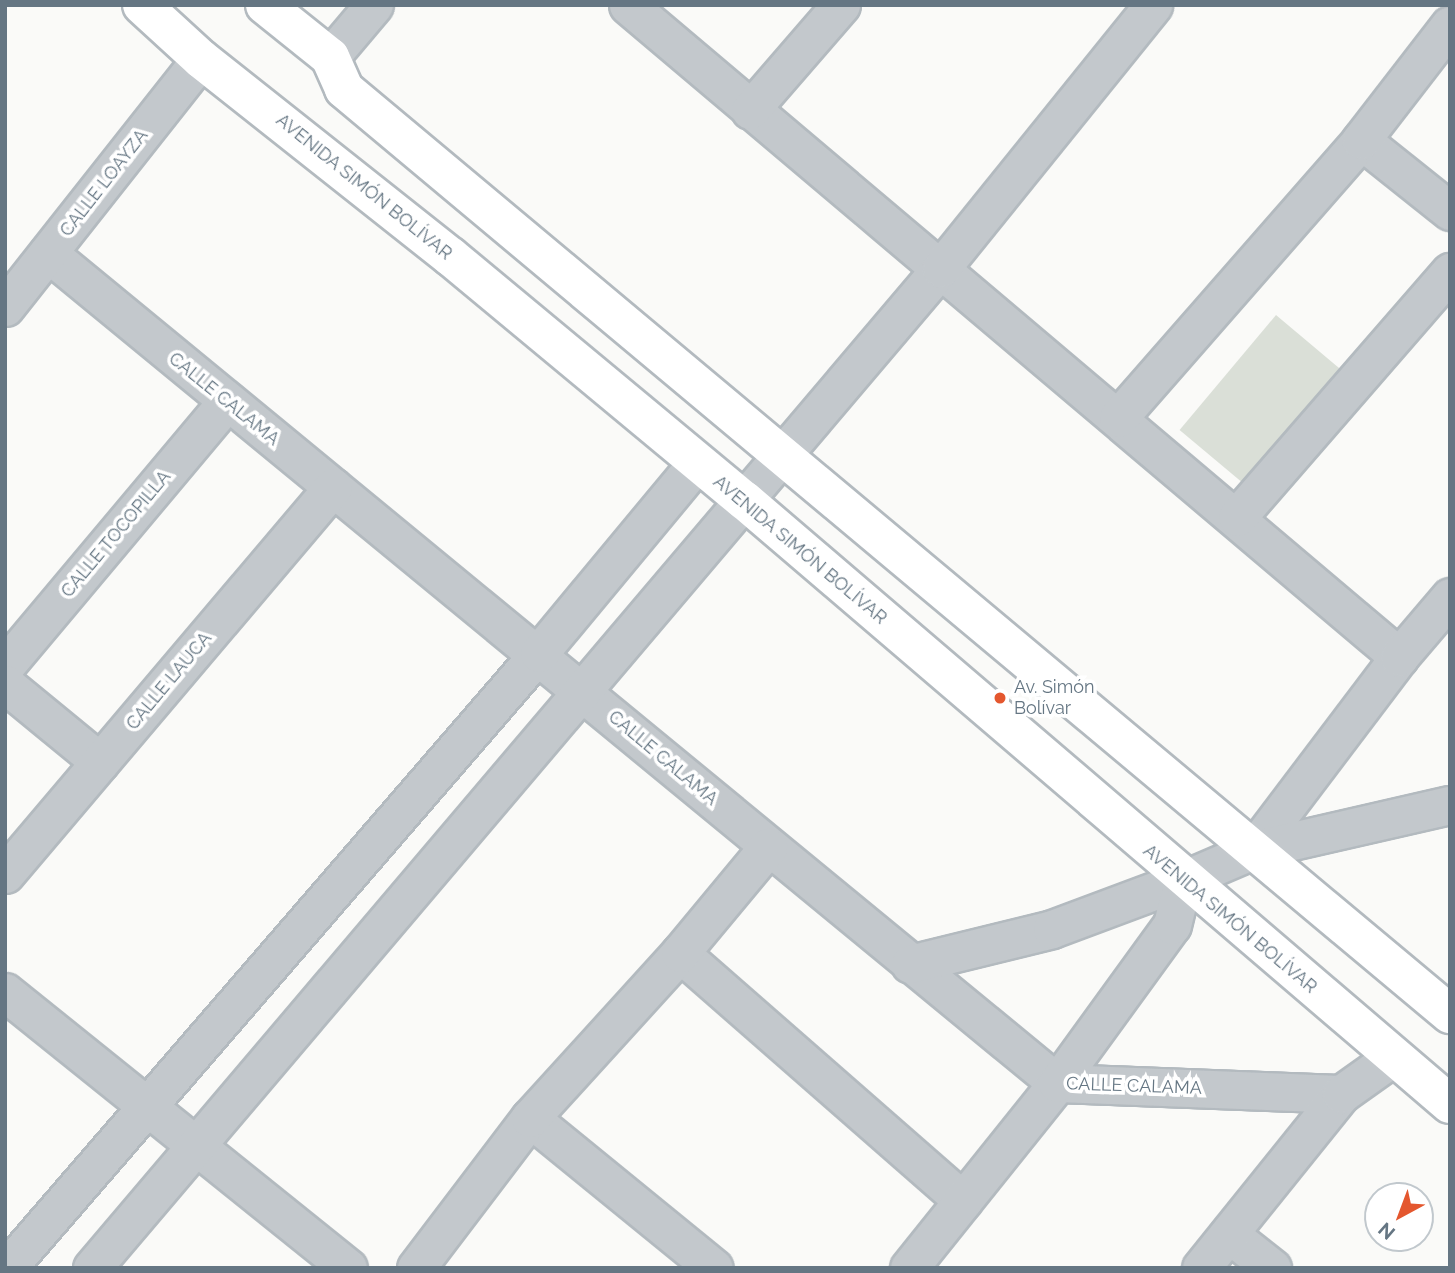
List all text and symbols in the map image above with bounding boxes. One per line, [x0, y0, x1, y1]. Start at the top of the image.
street label: AVENIDA SIMÓN BOLÍVAR [272, 109, 456, 265]
street label: CALLE LOAYZA [56, 125, 152, 241]
street label: CALLE CALAMA [164, 348, 284, 450]
street label: CALLE TOCOPILLA [56, 466, 176, 602]
street label: AVENIDA SIMÓN BOLÍVAR [709, 471, 891, 629]
street label: CALLE LAUCA [122, 628, 216, 734]
place label: Av. Simón Bolívar [1014, 677, 1094, 720]
marker: Av. Simón Bolívar [992, 690, 1008, 706]
street label: CALLE CALAMA [604, 706, 722, 810]
street label: AVENIDA SIMÓN BOLÍVAR [1139, 840, 1321, 998]
street label: CALLE CALAMA [1066, 1073, 1202, 1099]
north arrow [1364, 1182, 1434, 1252]
text: N [1374, 1218, 1399, 1244]

